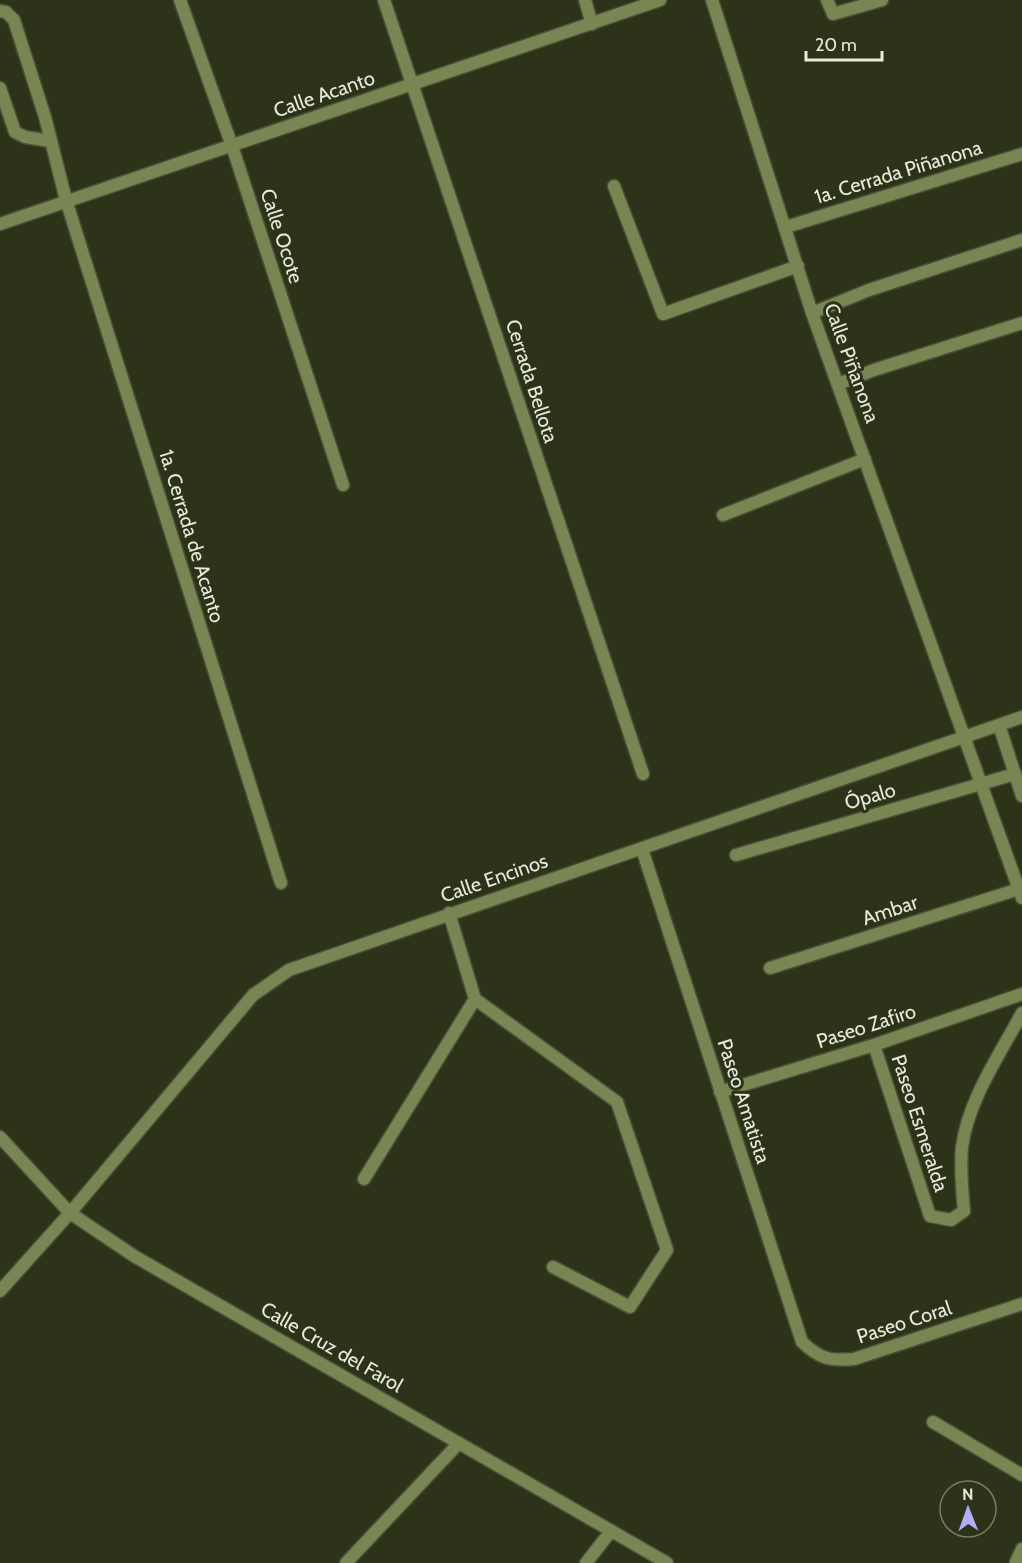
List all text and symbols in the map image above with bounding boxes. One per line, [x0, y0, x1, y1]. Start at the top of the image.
scale bar [806, 24, 882, 62]
text: 20 m [815, 34, 857, 56]
street label: Calle Acanto [270, 65, 378, 123]
street label: 1a. Cerrada Piñanona [811, 135, 985, 209]
street label: Calle Ocote [255, 186, 309, 286]
street label: Calle Piñanona [819, 300, 885, 426]
street label: Cerrada Bellota [501, 316, 563, 446]
street label: 1a. Cerrada de Acanto [154, 447, 230, 625]
street label: Ópalo [842, 777, 898, 815]
street label: Calle Encinos [437, 848, 551, 908]
street label: Ambar [859, 890, 921, 930]
street label: Paseo Zafiro [813, 999, 919, 1053]
street label: Paseo Amatista [713, 1036, 776, 1167]
street label: Paseo Esmeralda [887, 1051, 954, 1195]
street label: Paseo Coral [854, 1295, 955, 1349]
street label: Calle Cruz del Farol [257, 1297, 408, 1398]
north arrow [938, 1479, 998, 1539]
text: N [962, 1485, 974, 1504]

